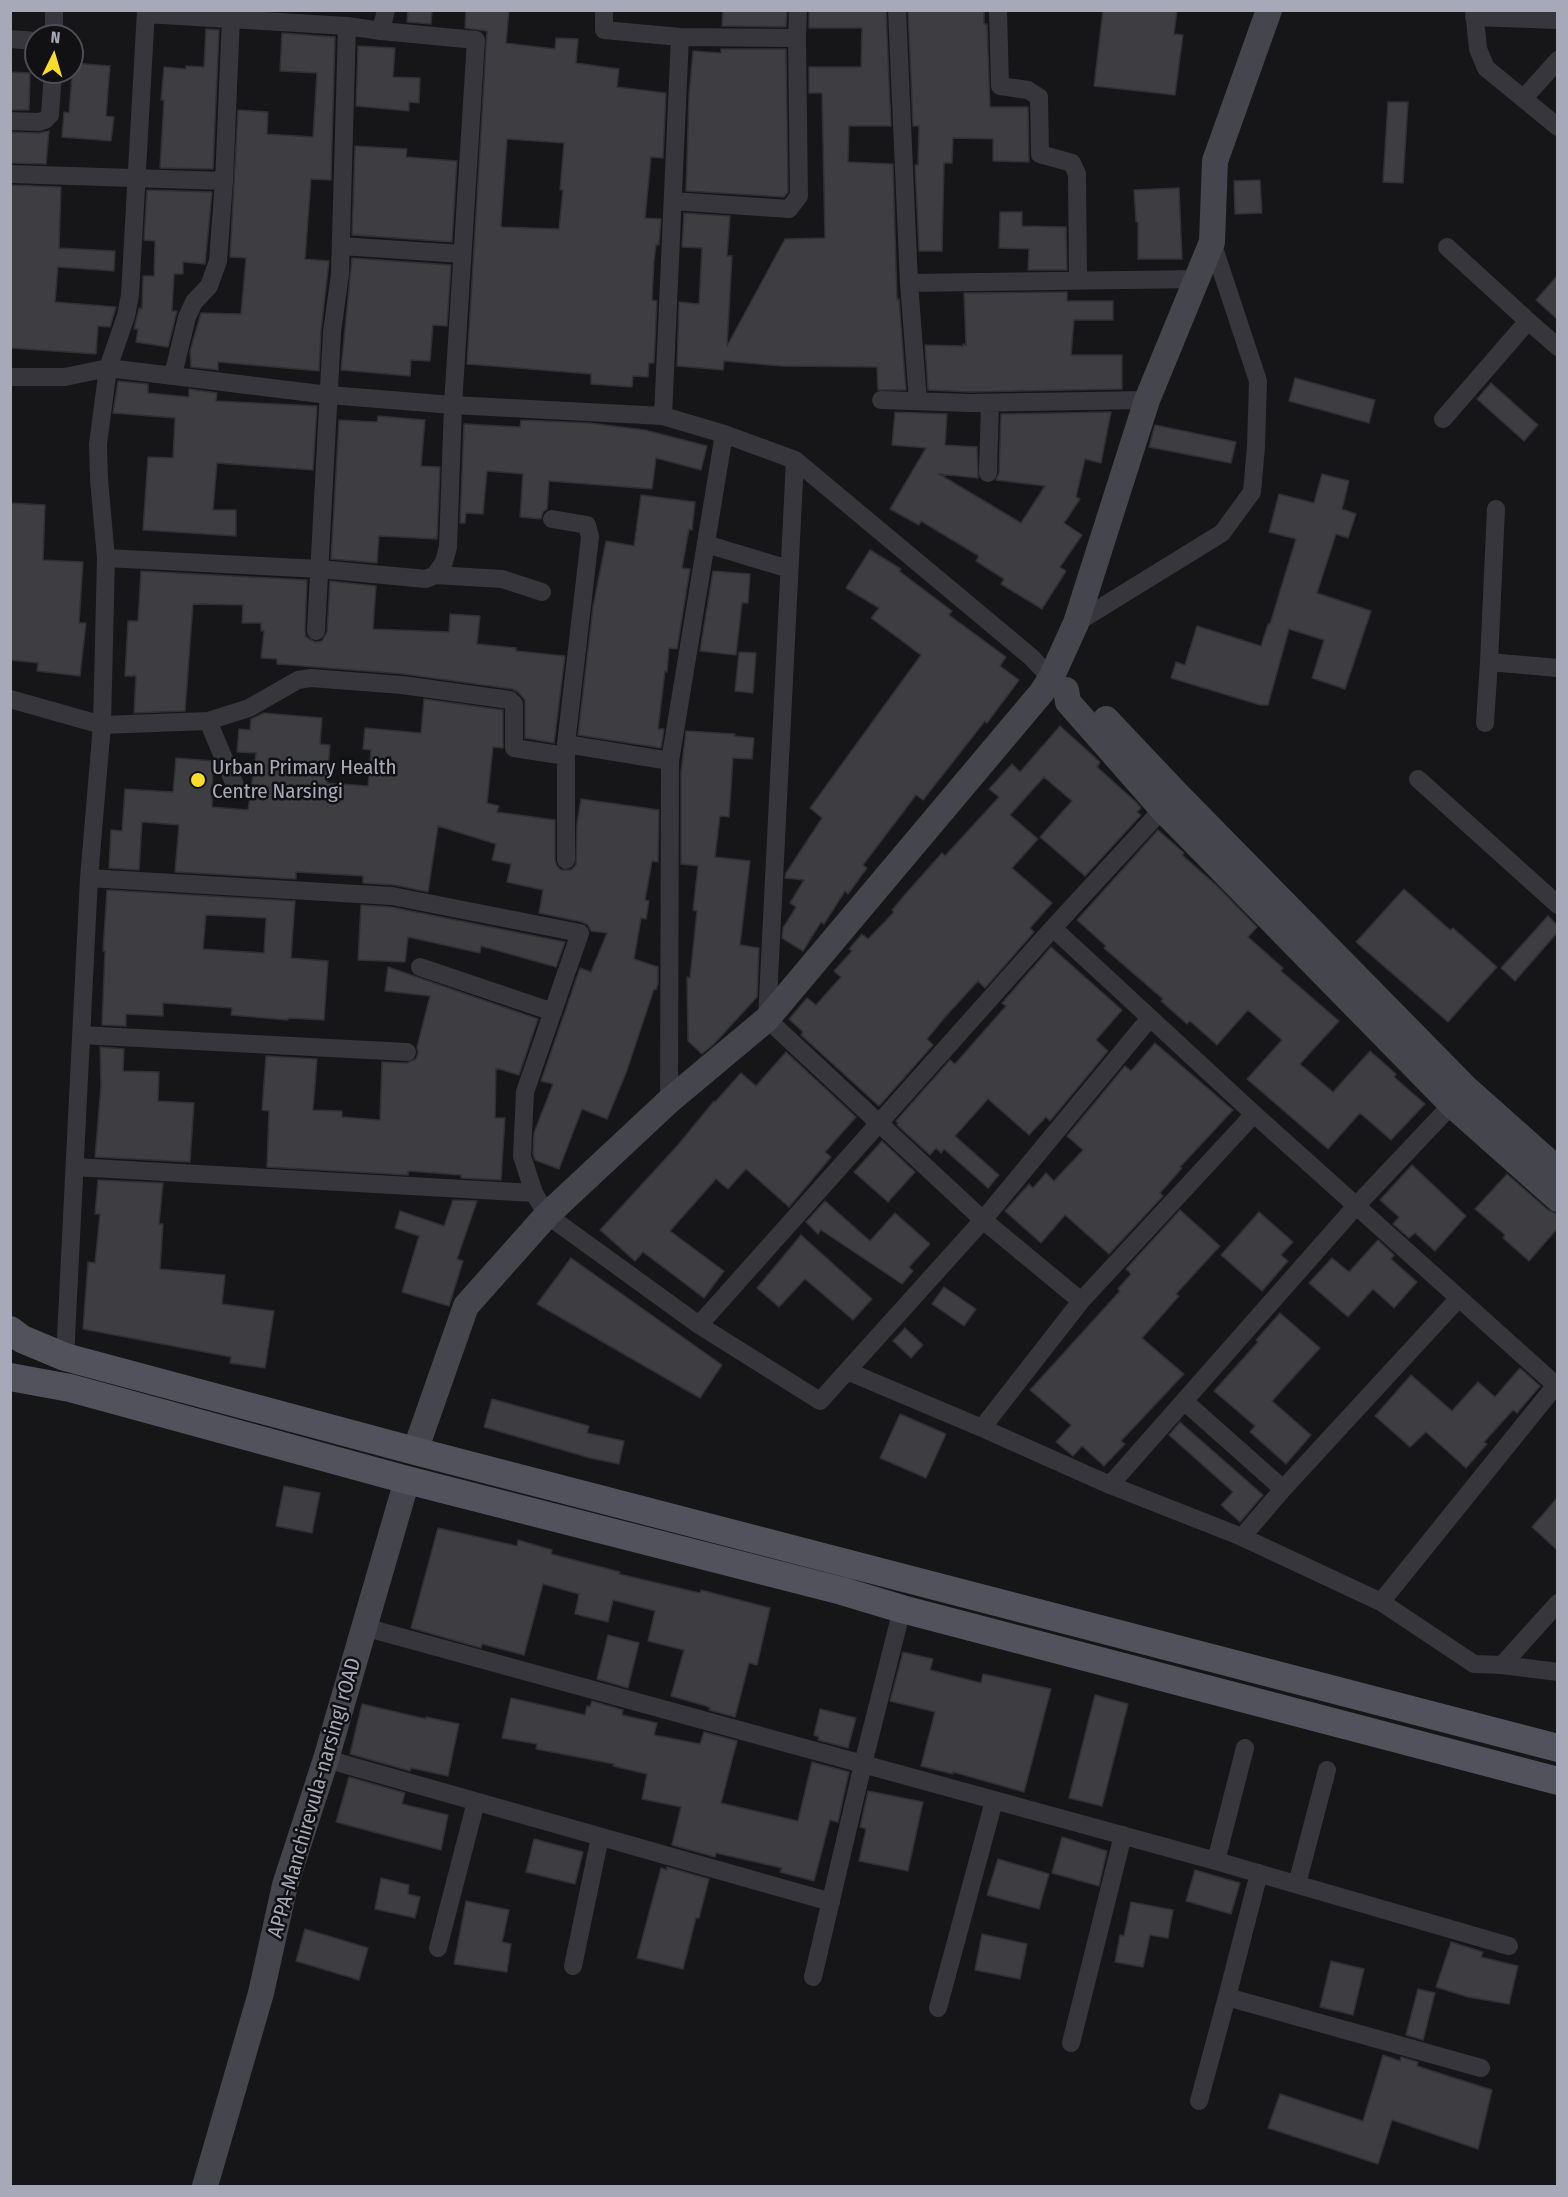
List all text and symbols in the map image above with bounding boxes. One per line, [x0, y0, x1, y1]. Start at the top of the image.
north arrow [24, 24, 84, 84]
text: N [50, 28, 61, 47]
place label: Urban Primary Health Centre Narsingi [212, 755, 397, 805]
marker: Urban Primary Health Centre Narsingi [189, 771, 207, 789]
street label: APPA-Manchirevula-narsingI rOAD [263, 1655, 367, 1941]

